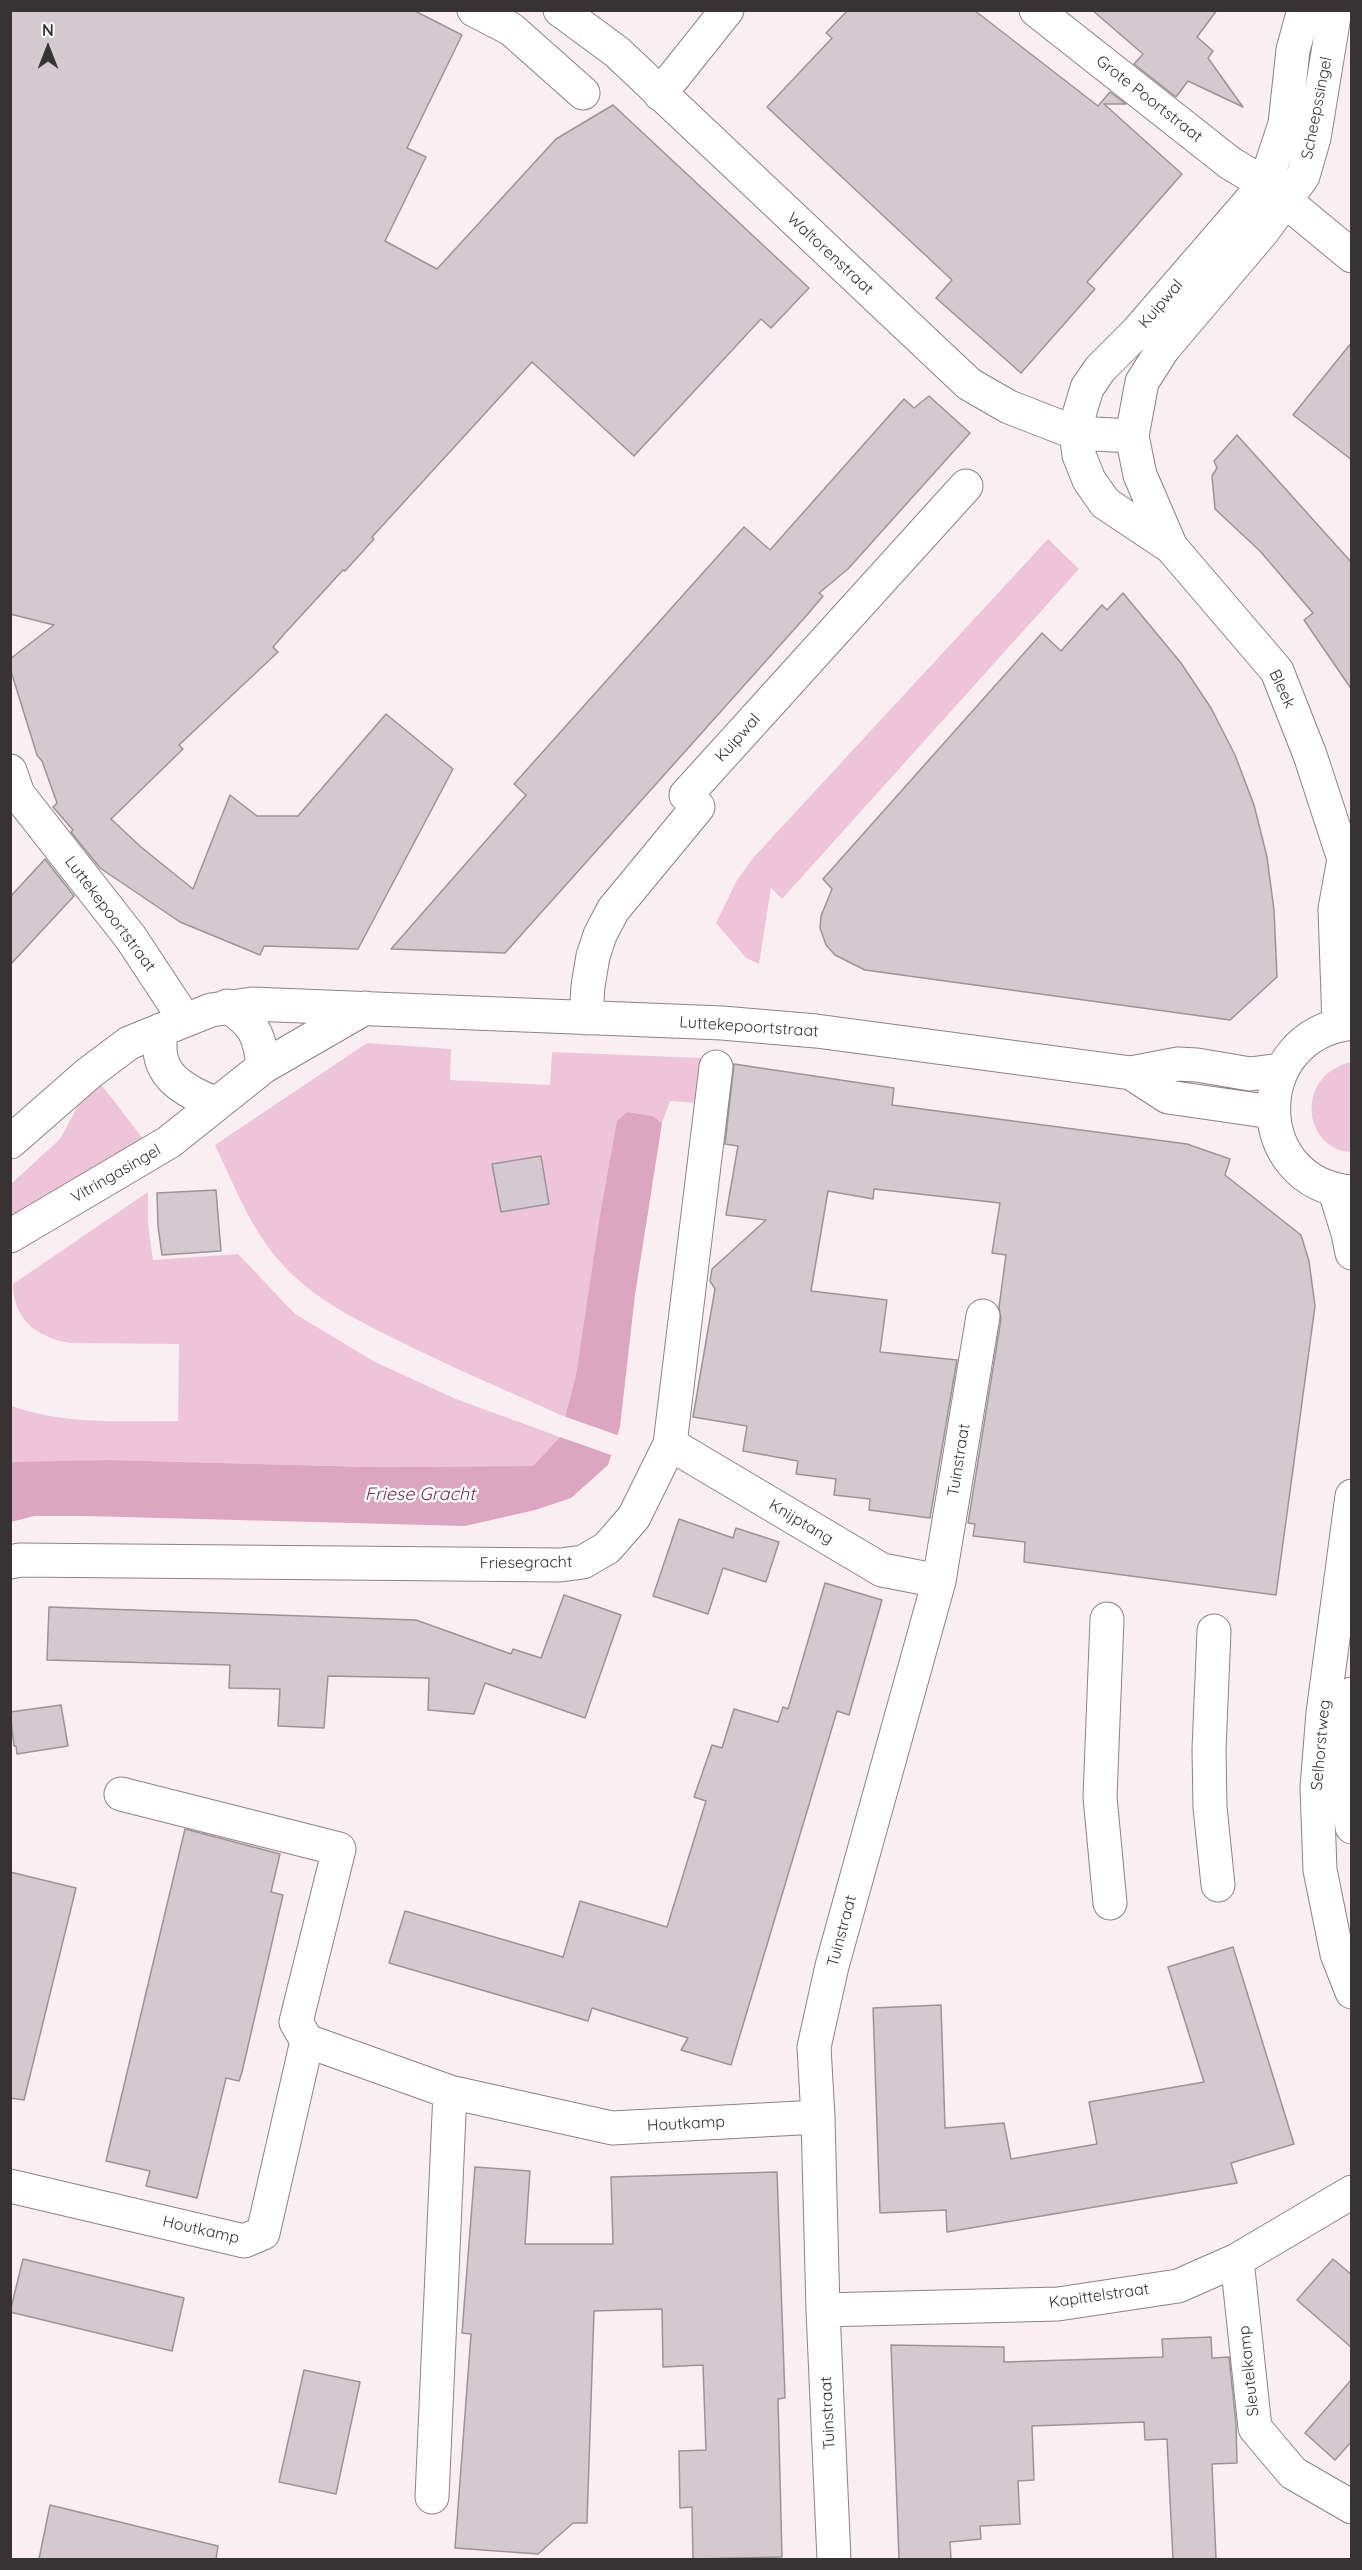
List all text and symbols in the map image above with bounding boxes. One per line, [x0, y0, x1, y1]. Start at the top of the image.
north arrow [18, 18, 78, 78]
text: N [42, 20, 54, 40]
street label: Grote Poortstraat [1092, 51, 1206, 147]
street label: Scheepssingel [1298, 55, 1336, 161]
street label: Waltorenstraat [783, 209, 877, 299]
street label: Kuipwal [1135, 276, 1187, 332]
street label: Bleek [1265, 667, 1299, 711]
street label: Kuipwal [711, 710, 765, 766]
street label: Luttekepoortstraat [60, 853, 160, 975]
street label: Luttekepoortstraat [679, 1013, 819, 1041]
street label: Vitringasingel [68, 1141, 164, 1207]
street label: Tuinstraat [944, 1422, 974, 1498]
water label: Friese Gracht [365, 1484, 475, 1506]
street label: Knijptang [765, 1495, 837, 1549]
street label: Friesegracht [480, 1553, 572, 1573]
street label: Selhorstweg [1307, 1699, 1335, 1791]
street label: Tuinstraat [823, 1893, 861, 1969]
street label: Houtkamp [646, 2112, 726, 2136]
street label: Houtkamp [161, 2212, 241, 2248]
street label: Kapittelstraat [1048, 2279, 1150, 2313]
street label: Sleutelkamp [1235, 2325, 1263, 2417]
street label: Tuinstraat [816, 2376, 840, 2450]

